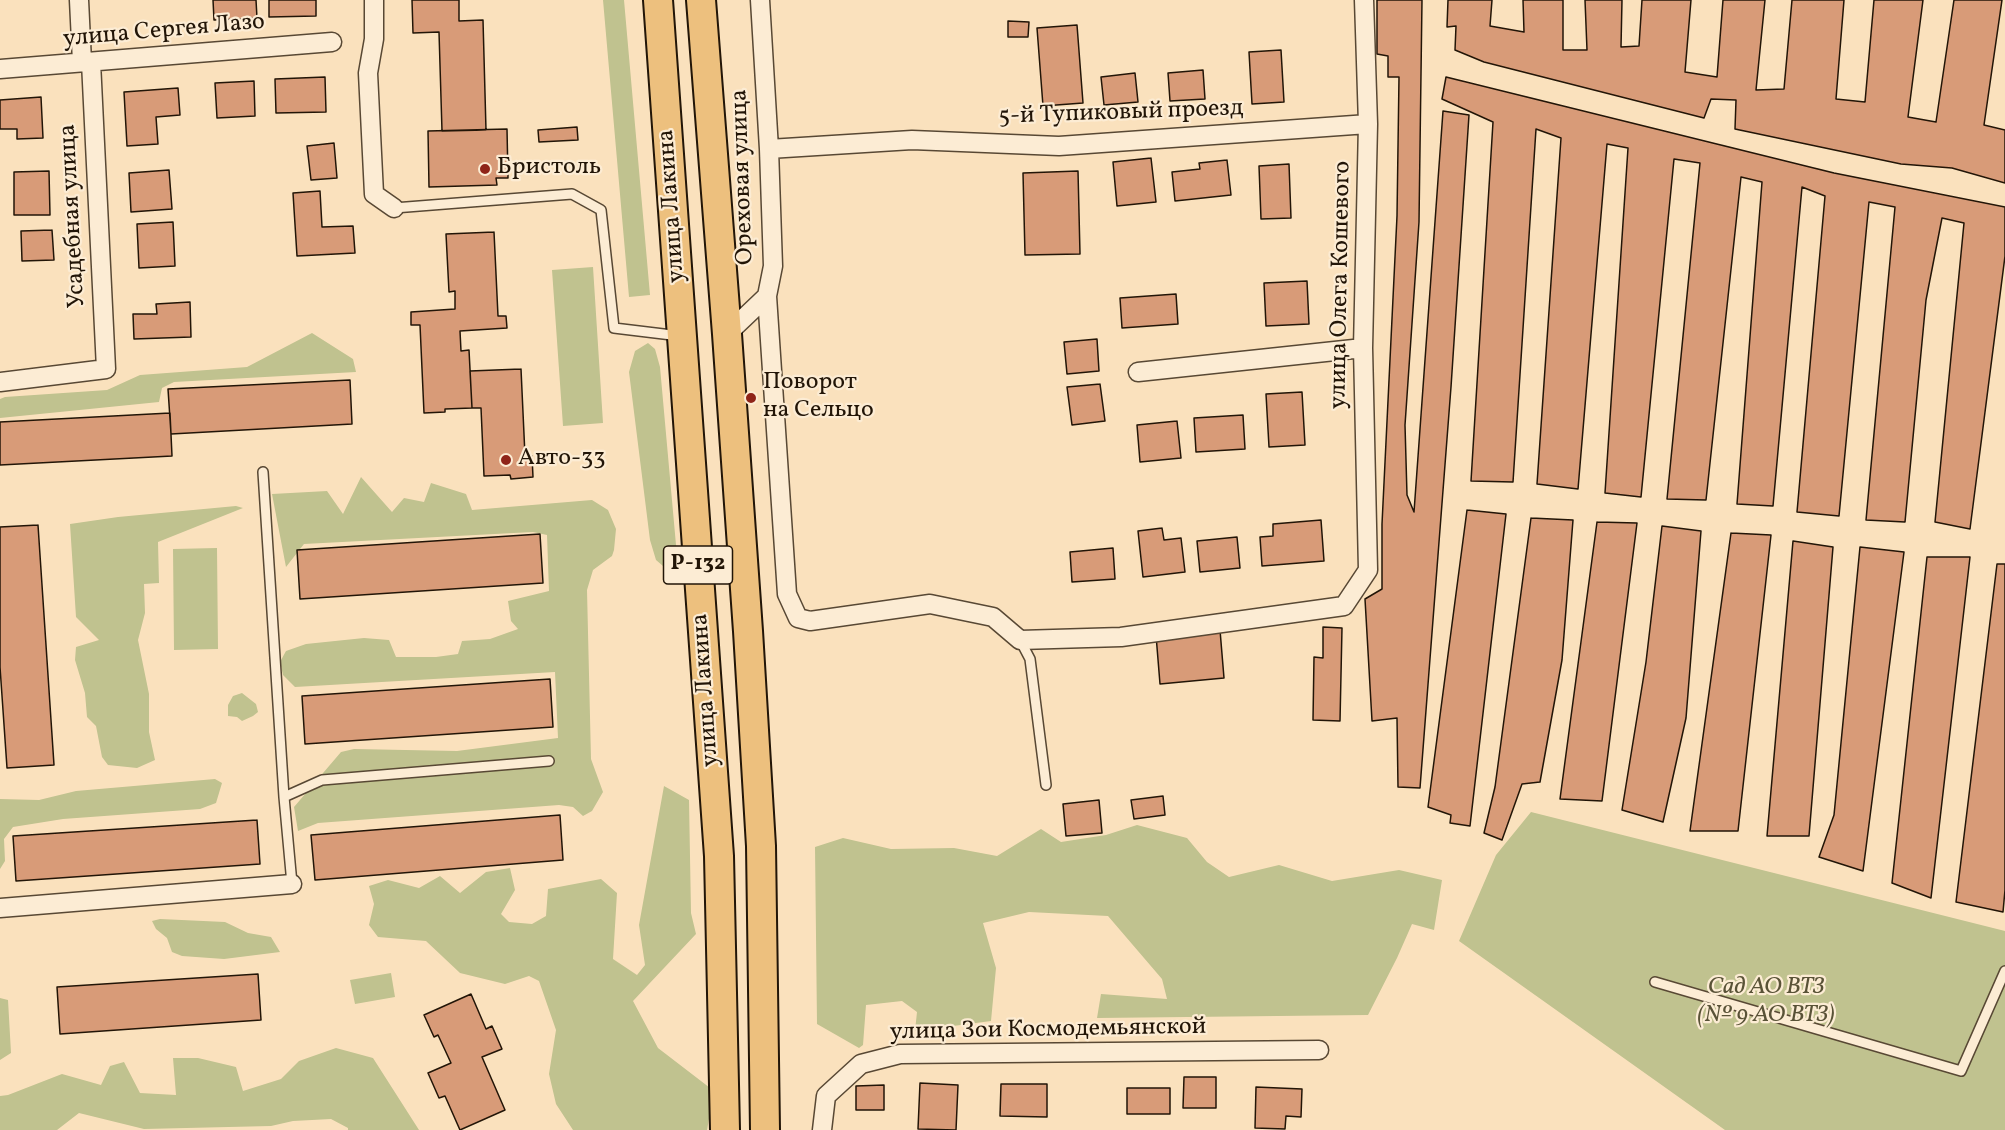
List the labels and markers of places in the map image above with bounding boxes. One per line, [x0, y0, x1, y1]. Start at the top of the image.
place label: Бристоль [497, 155, 601, 183]
marker: Бристоль [478, 162, 492, 176]
place label: Поворот на Сельцо [763, 370, 874, 426]
marker: Поворот на Сельцо [744, 391, 758, 405]
place label: Авто-33 [518, 446, 606, 474]
marker: Авто-33 [499, 453, 513, 467]

